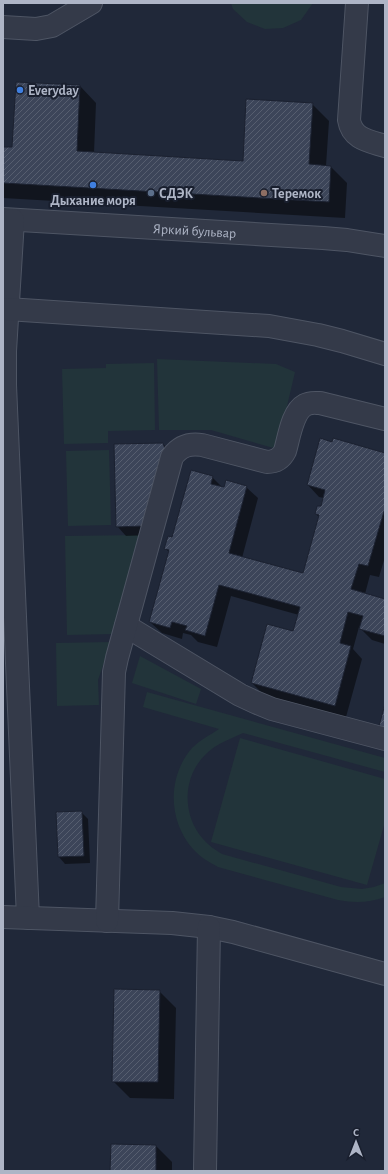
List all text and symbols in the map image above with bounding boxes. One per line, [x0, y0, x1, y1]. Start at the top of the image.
place label: Everyday [28, 84, 80, 98]
marker: Everyday [15, 85, 25, 95]
marker: Дыхание моря [88, 180, 98, 190]
place label: СДЭК [159, 187, 193, 201]
place label: Теремок [272, 187, 321, 201]
marker: СДЭК [146, 188, 156, 198]
marker: Теремок [259, 188, 269, 198]
place label: Дыхание моря [50, 194, 136, 208]
street label: Яркий бульвар [153, 222, 237, 241]
north arrow [336, 1122, 376, 1162]
text: С [353, 1127, 359, 1138]

